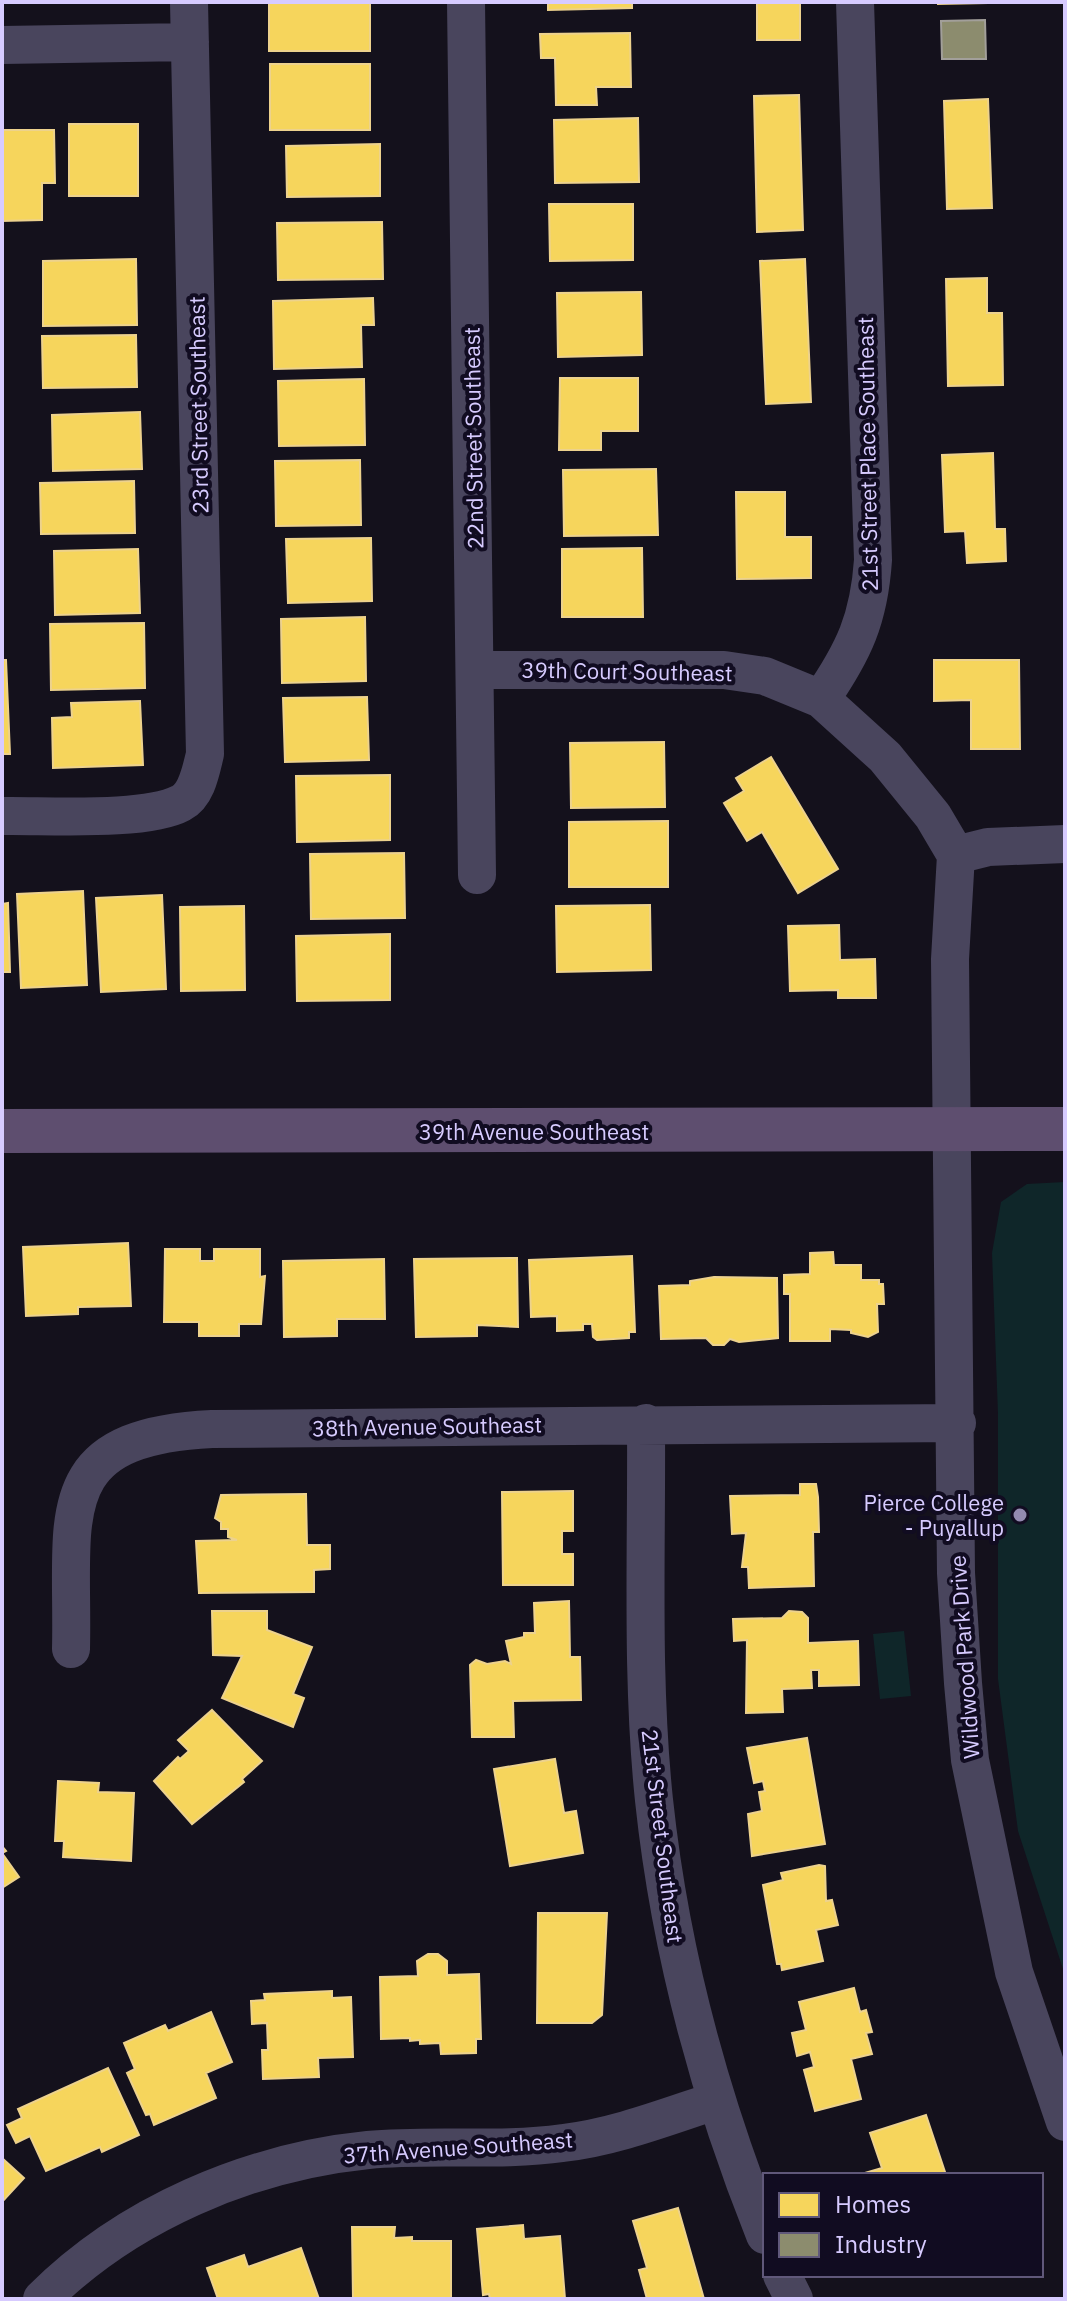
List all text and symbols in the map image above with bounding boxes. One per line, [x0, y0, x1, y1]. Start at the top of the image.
street label: 23rd Street Southeast [182, 296, 214, 514]
street label: 21st Street Place Southeast [850, 316, 884, 592]
street label: 22nd Street Southeast [457, 327, 489, 549]
street label: 39th Court Southeast [521, 655, 733, 687]
street label: 39th Avenue Southeast [419, 1117, 649, 1146]
street label: 38th Avenue Southeast [312, 1409, 542, 1443]
place label: Pierce College - Puyallup [863, 1488, 1004, 1542]
marker: Pierce College - Puyallup [1011, 1506, 1029, 1524]
street label: Wildwood Park Drive [942, 1554, 986, 1760]
street label: 21st Street Southeast [635, 1727, 691, 1945]
street label: 37th Avenue Southeast [342, 2124, 574, 2170]
legend [763, 2173, 1043, 2277]
text: Homes [835, 2188, 911, 2220]
text: Industry [835, 2228, 927, 2260]

